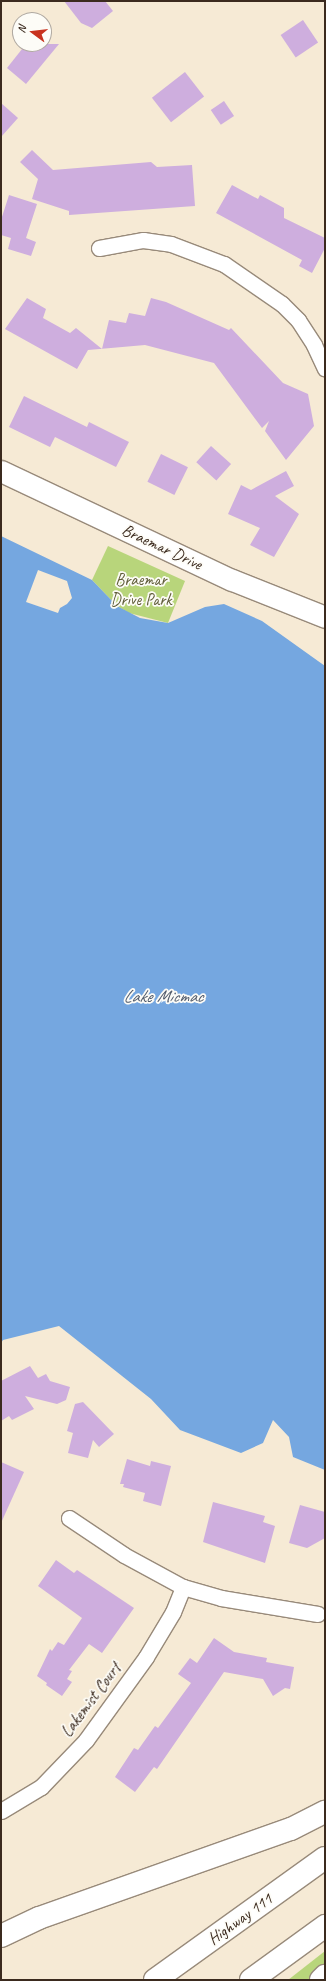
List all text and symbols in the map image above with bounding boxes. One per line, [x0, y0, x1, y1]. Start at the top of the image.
north arrow [12, 12, 52, 52]
text: N [14, 24, 29, 34]
street label: Braemar Drive [119, 520, 205, 574]
park label: Braemar Drive Park [110, 570, 172, 610]
water label: Lake Micmac [123, 985, 203, 1007]
street label: Lakemist Court [56, 1659, 126, 1741]
street label: Highway 111 [204, 1889, 276, 1949]

